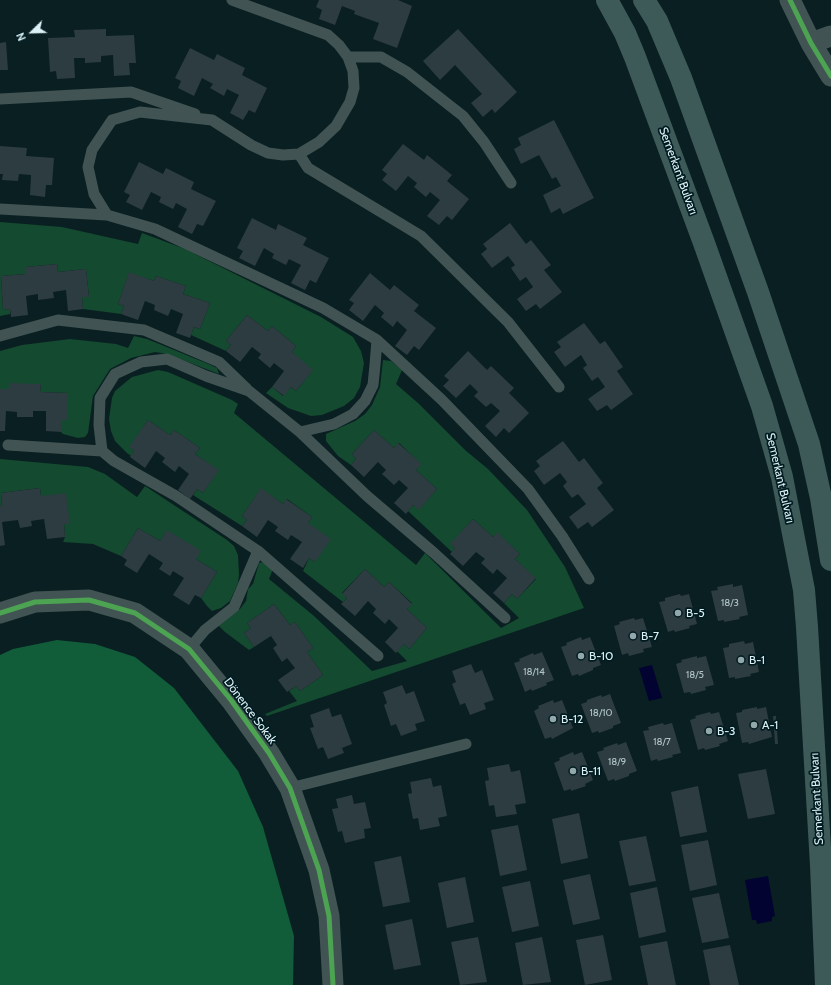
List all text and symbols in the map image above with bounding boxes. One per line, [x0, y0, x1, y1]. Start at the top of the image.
north arrow [12, 12, 52, 52]
text: N [13, 30, 29, 43]
street label: Semerkant Bulvarı [655, 125, 701, 217]
street label: Semerkant Bulvarı [763, 432, 797, 524]
house number: 18/3 [721, 597, 739, 609]
place label: B-5 [686, 606, 705, 620]
marker: B-5 [673, 608, 683, 618]
place label: B-7 [641, 629, 659, 643]
marker: B-7 [628, 631, 638, 641]
place label: B-10 [589, 649, 613, 663]
marker: B-10 [576, 651, 586, 661]
place label: B-1 [749, 653, 765, 667]
marker: B-1 [736, 655, 746, 665]
house number: 18/14 [523, 666, 545, 678]
house number: 18/5 [686, 669, 704, 681]
street label: Dönence Sokak [220, 675, 280, 747]
house number: 18/10 [590, 707, 612, 719]
place label: B-12 [561, 712, 583, 726]
marker: B-12 [548, 714, 558, 724]
place label: A-1 [762, 718, 778, 732]
marker: A-1 [749, 720, 759, 730]
place label: B-3 [717, 724, 736, 738]
marker: B-3 [704, 726, 714, 736]
house number: 18/7 [653, 736, 671, 748]
street label: Semerkant Bulvarı [807, 753, 827, 845]
house number: 18/9 [608, 756, 626, 768]
place label: B-11 [581, 764, 601, 778]
marker: B-11 [568, 766, 578, 776]

